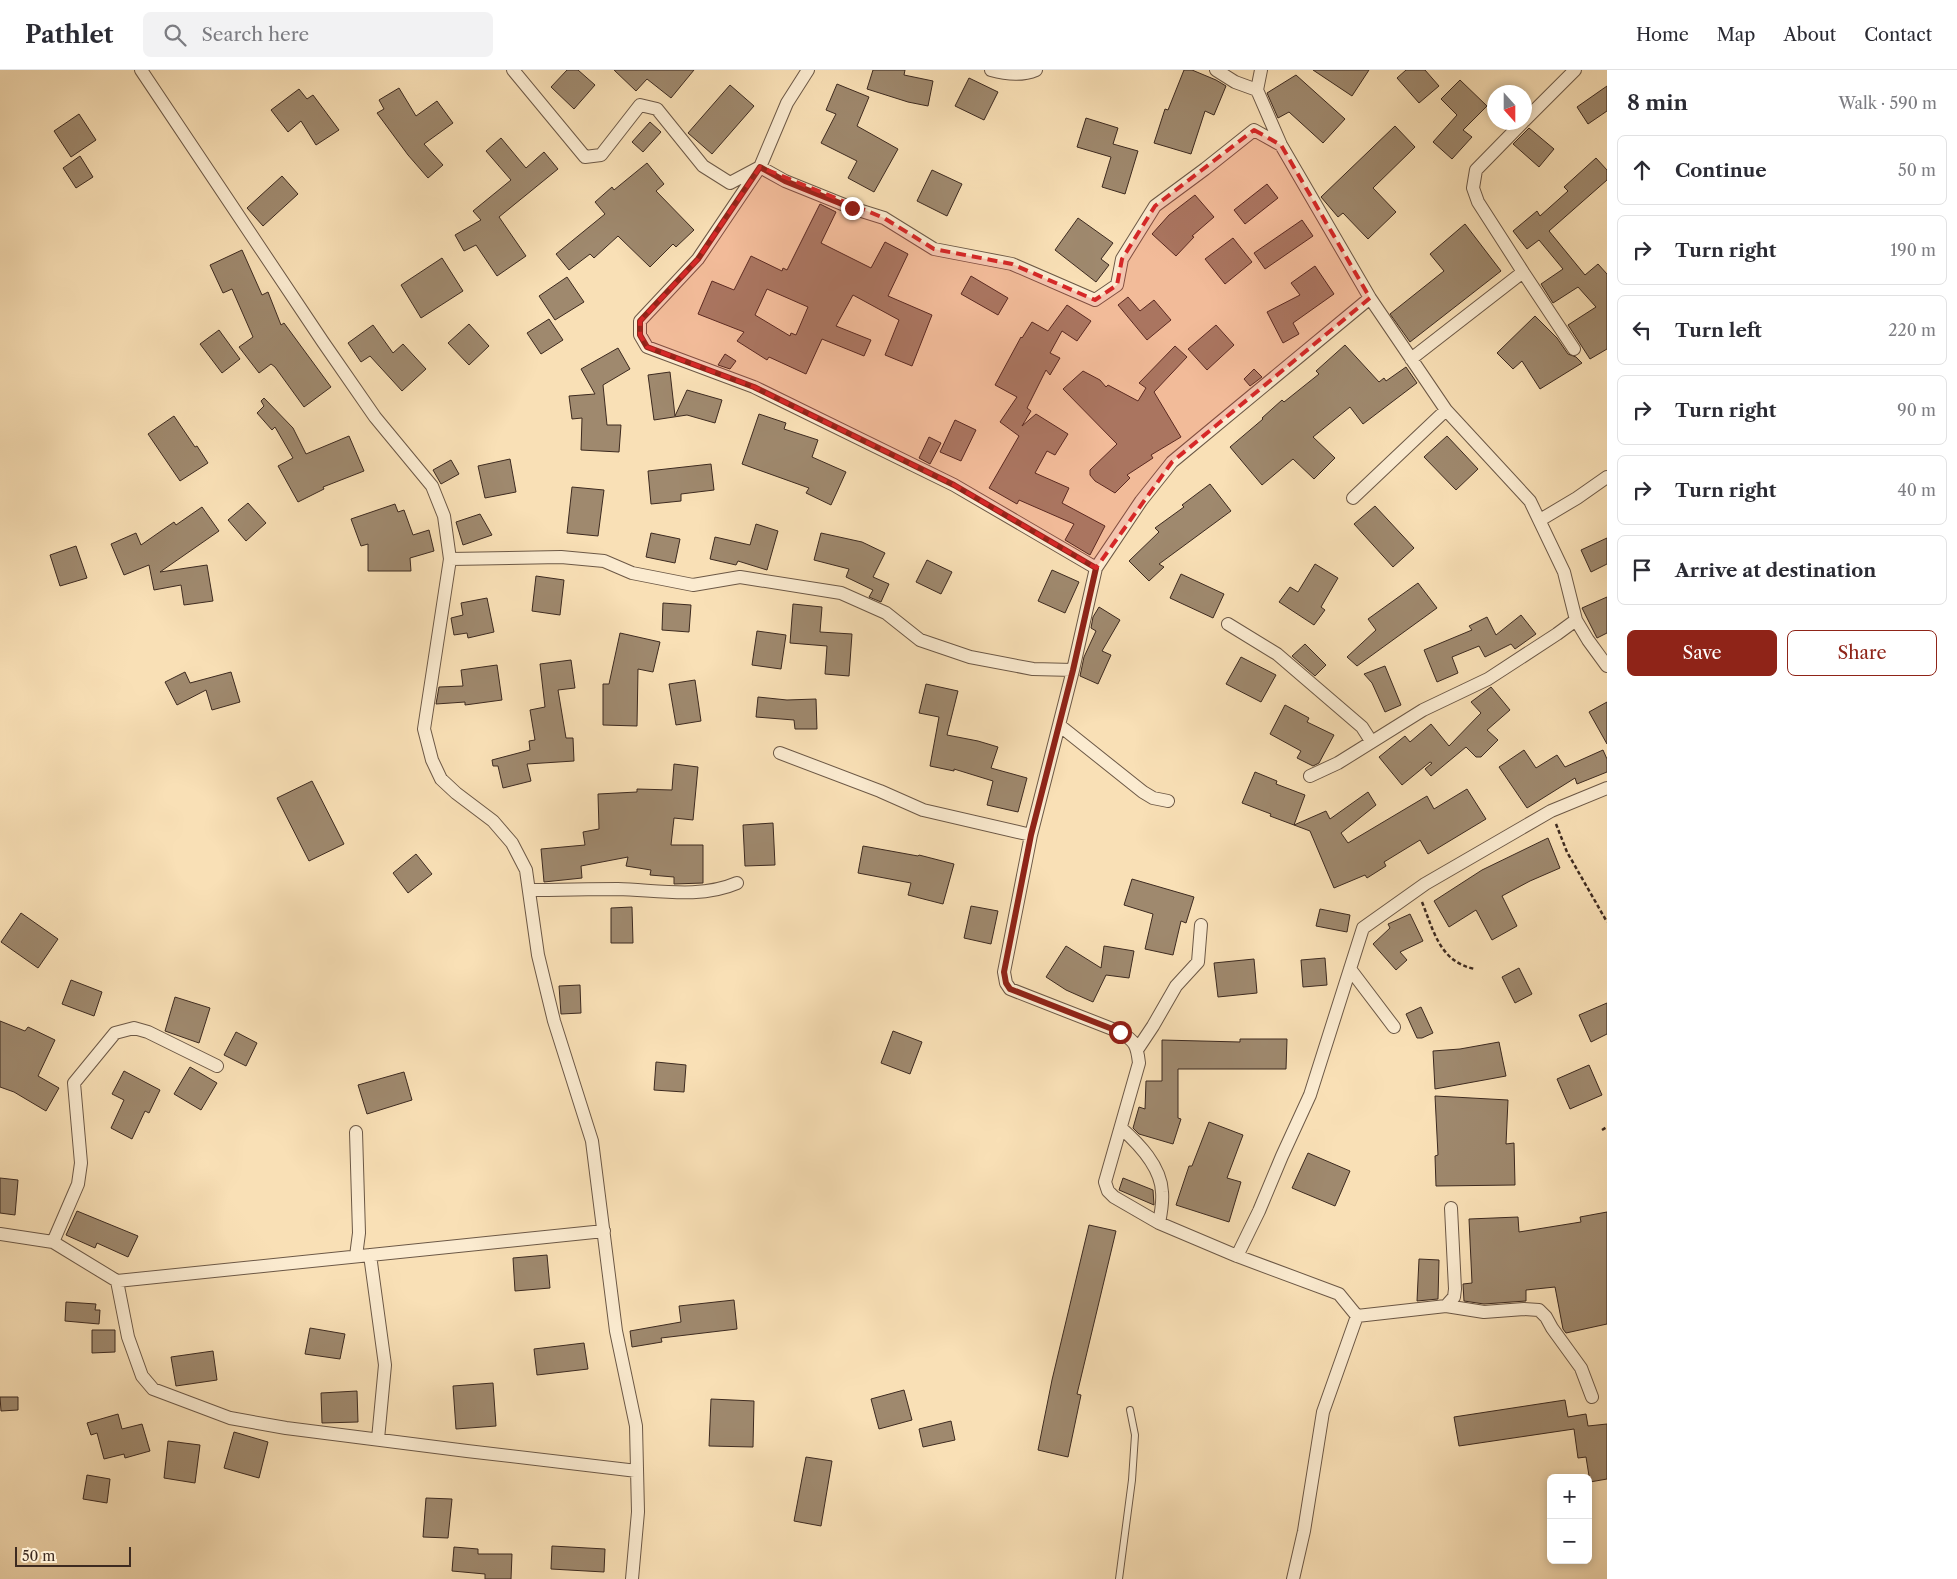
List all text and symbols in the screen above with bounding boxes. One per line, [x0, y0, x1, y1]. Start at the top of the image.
search box [143, 12, 493, 57]
text: Pathlet [25, 20, 113, 49]
icon: search [161, 21, 189, 49]
text: Search here [201, 23, 309, 46]
text: Home [1636, 24, 1689, 46]
text: Map [1717, 24, 1755, 46]
text: About [1783, 24, 1836, 46]
text: Contact [1864, 24, 1932, 46]
north arrow [1487, 85, 1532, 130]
text: 8 min [1627, 90, 1688, 115]
text: Walk · 590 m [1838, 93, 1937, 113]
icon: ahead [1628, 156, 1656, 184]
text: Continue [1675, 159, 1767, 182]
text: 50 m [1898, 160, 1936, 180]
route end [841, 197, 864, 220]
icon: right [1628, 236, 1656, 264]
text: Turn right [1675, 239, 1776, 262]
text: 190 m [1891, 240, 1936, 260]
icon: left [1628, 316, 1656, 344]
text: Turn left [1675, 319, 1762, 342]
text: 220 m [1888, 320, 1936, 340]
icon: right [1628, 396, 1656, 424]
text: Turn right [1675, 399, 1776, 422]
text: 90 m [1897, 400, 1936, 420]
icon: right [1628, 476, 1656, 504]
text: Turn right [1675, 479, 1776, 502]
text: 40 m [1897, 480, 1936, 500]
icon: arrive [1628, 556, 1656, 584]
text: Arrive at destination [1675, 559, 1876, 582]
button: Save [1627, 630, 1777, 676]
button: Share [1787, 630, 1937, 676]
route start [1109, 1021, 1132, 1044]
map controls [1547, 1474, 1592, 1564]
button: + [1547, 1474, 1592, 1519]
button: − [1547, 1519, 1592, 1564]
scale bar [15, 1544, 131, 1567]
text: 50 m [22, 1547, 55, 1565]

